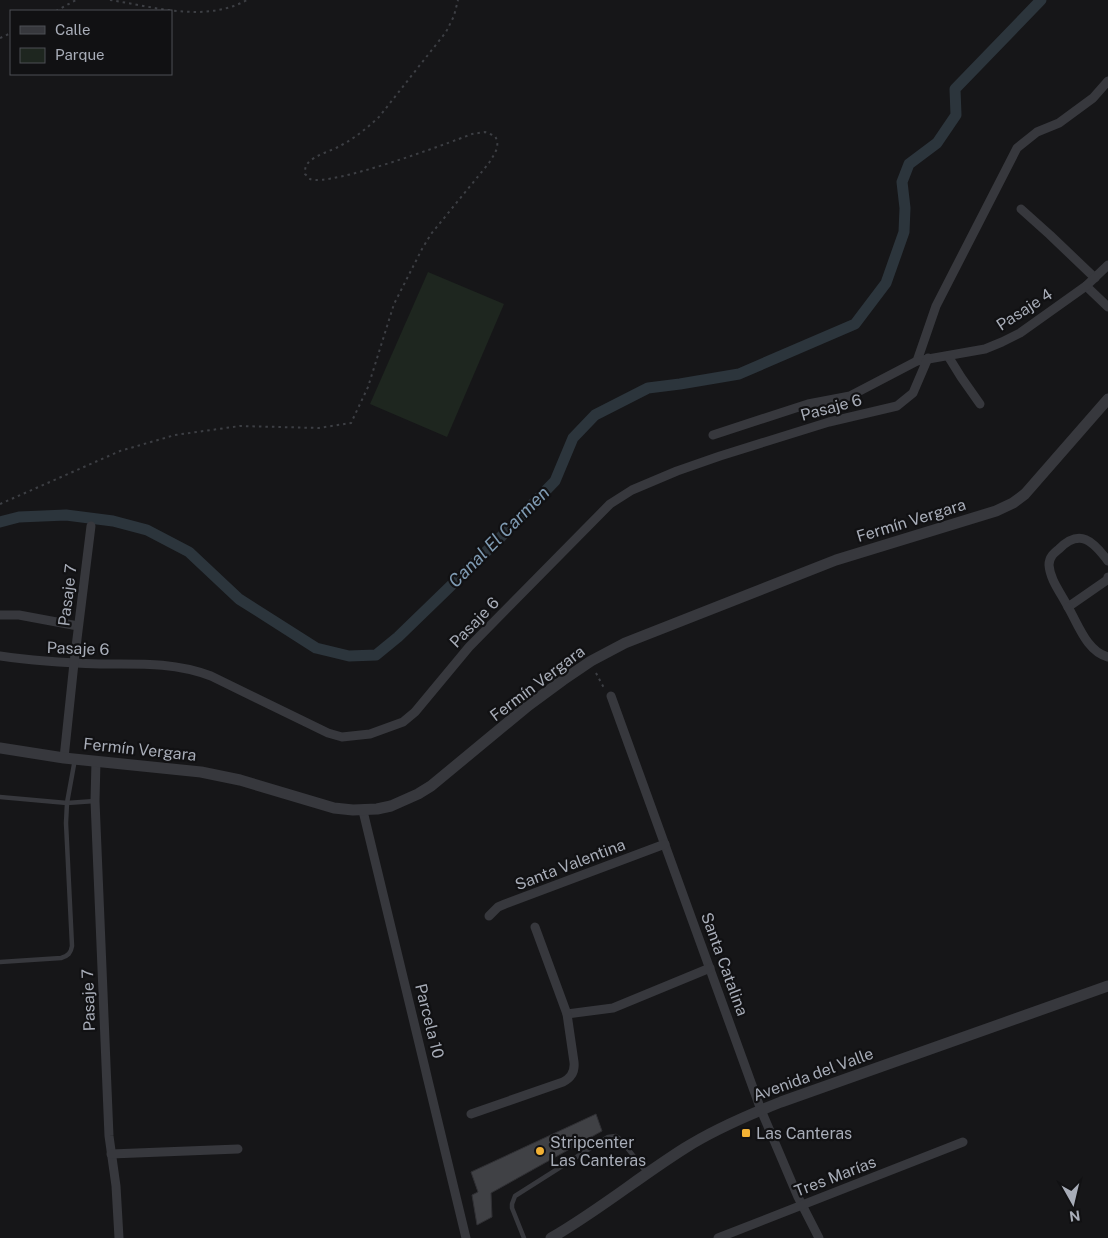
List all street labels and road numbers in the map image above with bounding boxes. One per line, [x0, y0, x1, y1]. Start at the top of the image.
street label: Pasaje 4 [993, 284, 1056, 335]
street label: Pasaje 6 [798, 390, 864, 425]
street label: Fermín Vergara [854, 495, 968, 546]
street label: Pasaje 7 [54, 563, 81, 627]
street label: Pasaje 6 [446, 593, 503, 652]
street label: Pasaje 6 [46, 638, 110, 659]
street label: Fermín Vergara [486, 642, 588, 725]
street label: Fermín Vergara [82, 734, 197, 765]
street label: Santa Valentina [512, 835, 628, 894]
street label: Santa Catalina [697, 910, 752, 1018]
street label: Pasaje 7 [78, 968, 99, 1032]
street label: Parcela 10 [411, 982, 448, 1061]
street label: Avenida del Valle [750, 1044, 876, 1105]
street label: Tres Marías [792, 1152, 879, 1201]

